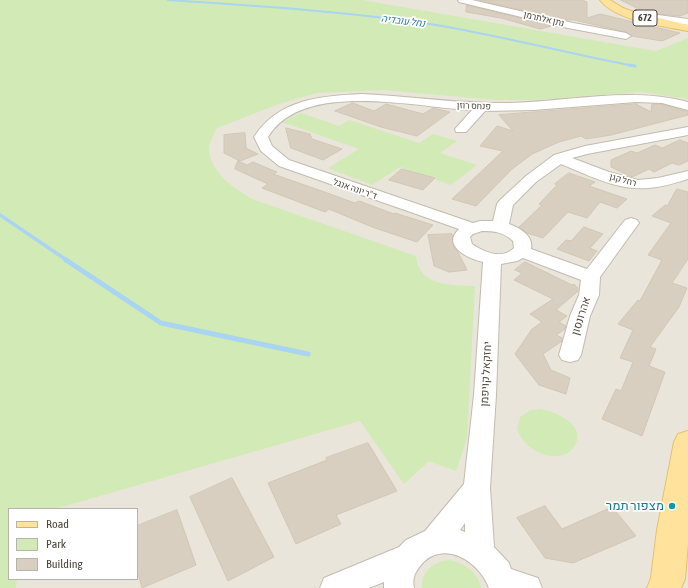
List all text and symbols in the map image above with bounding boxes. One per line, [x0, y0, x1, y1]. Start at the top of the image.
street label: נתן אלתרמן [523, 9, 565, 29]
road number: 672 [633, 10, 657, 26]
water label: נחל עובדיה [380, 12, 426, 30]
street label: פנחס רוזן [457, 100, 491, 112]
street label: רחל קגן [608, 171, 638, 189]
street label: ד''ר יונה אנגל [332, 176, 378, 202]
street label: אהרונסון [569, 295, 593, 337]
street label: יחזקאל קויפמן [478, 341, 494, 407]
place label: מצפור תמר [606, 498, 664, 514]
marker: מצפור תמר [667, 501, 677, 511]
legend [8, 508, 138, 580]
text: Road [46, 517, 69, 531]
text: Park [46, 537, 66, 551]
text: Building [46, 557, 83, 571]

